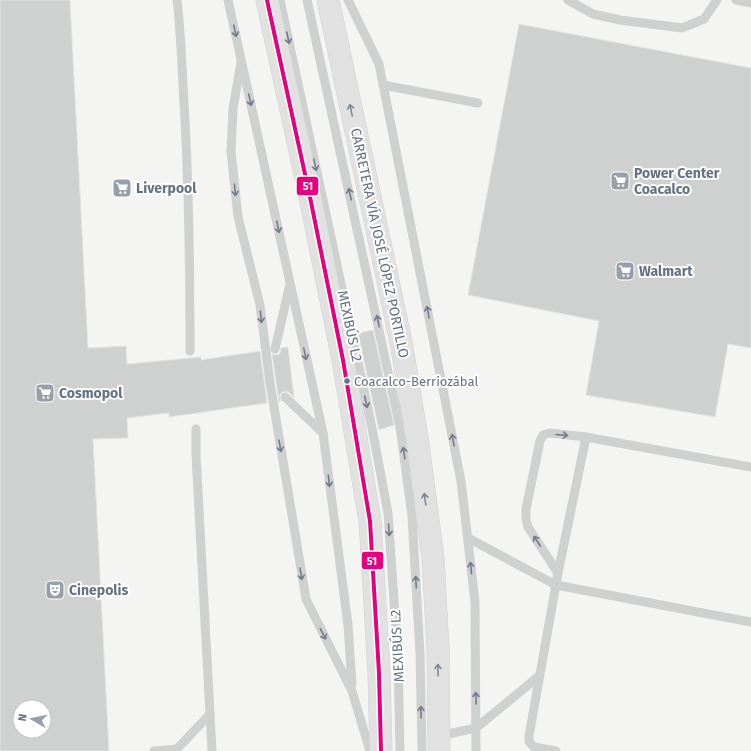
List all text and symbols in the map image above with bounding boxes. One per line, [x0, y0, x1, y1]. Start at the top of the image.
one-way arrow [231, 24, 239, 37]
one-way arrow [285, 31, 293, 44]
one-way arrow [246, 93, 254, 106]
one-way arrow [347, 104, 355, 117]
street label: CARRETERA VÍA JOSÉ LÓPEZ PORTILLO [347, 126, 413, 360]
one-way arrow [312, 158, 320, 171]
place label: Power Center Coacalco [634, 165, 720, 198]
supermarket icon: Power Center Coacalco [609, 170, 631, 192]
line badge: 51 [296, 176, 319, 196]
supermarket icon: Liverpool [111, 177, 133, 199]
place label: Liverpool [136, 180, 197, 197]
text: 51 [303, 180, 313, 193]
one-way arrow [232, 183, 239, 196]
one-way arrow [346, 188, 354, 201]
one-way arrow [274, 220, 282, 233]
supermarket icon: Walmart [614, 260, 636, 282]
place label: Walmart [639, 263, 693, 280]
street label: MEXIBÚS L2 [334, 289, 366, 364]
one-way arrow [423, 306, 431, 319]
one-way arrow [258, 310, 265, 323]
one-way arrow [374, 314, 382, 327]
one-way arrow [302, 347, 310, 360]
place label: Coacalco-Berriozábal [354, 374, 478, 389]
marker: Coacalco-Berriozábal [342, 376, 352, 386]
supermarket icon: Cosmopol [34, 382, 56, 404]
place label: Cosmopol [59, 385, 123, 402]
one-way arrow [363, 395, 371, 408]
one-way arrow [555, 431, 568, 438]
one-way arrow [449, 433, 457, 446]
one-way arrow [276, 439, 284, 452]
one-way arrow [400, 447, 408, 460]
one-way arrow [325, 474, 333, 487]
one-way arrow [422, 493, 429, 506]
one-way arrow [386, 523, 393, 536]
one-way arrow [533, 536, 541, 547]
line badge: 51 [361, 551, 384, 570]
text: 51 [367, 555, 377, 568]
one-way arrow [467, 562, 475, 575]
one-way arrow [297, 567, 305, 580]
one-way arrow [413, 576, 420, 589]
theatre icon: Cinepolis [44, 579, 66, 601]
place label: Cinepolis [69, 582, 128, 599]
street label: MEXIBÚS L2 [386, 609, 408, 683]
one-way arrow [320, 628, 328, 640]
one-way arrow [435, 664, 442, 677]
one-way arrow [472, 692, 480, 705]
north arrow [12, 699, 52, 739]
one-way arrow [417, 706, 425, 719]
text: N [16, 713, 30, 722]

